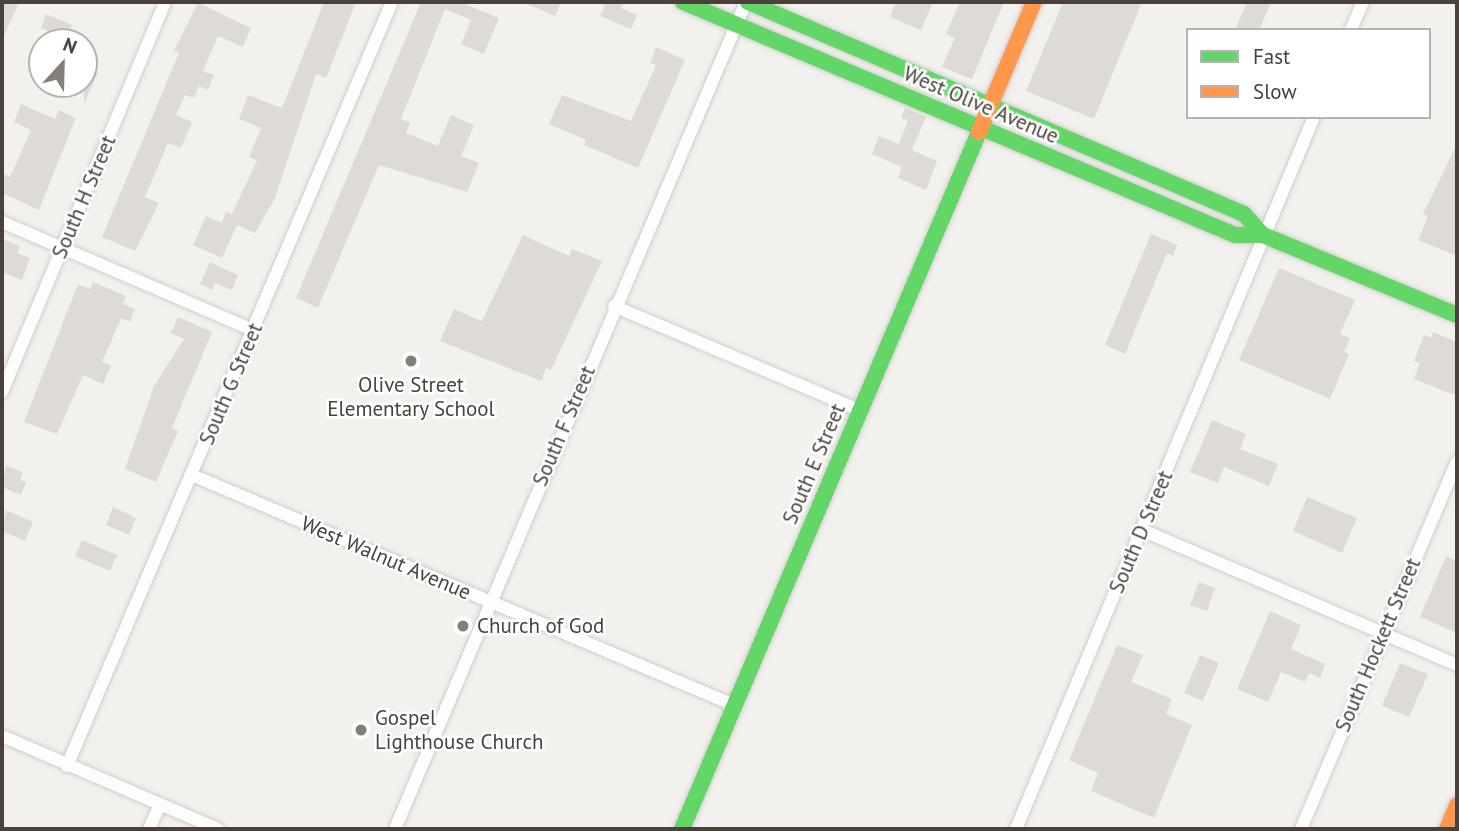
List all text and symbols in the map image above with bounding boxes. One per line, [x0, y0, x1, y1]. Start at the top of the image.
north arrow [28, 28, 98, 98]
legend [1186, 28, 1431, 119]
text: N [60, 32, 80, 59]
text: Fast [1253, 43, 1290, 70]
street label: West Olive Avenue [899, 61, 1063, 149]
text: Slow [1253, 78, 1297, 105]
street label: South H Street [47, 132, 121, 262]
street label: South G Street [194, 319, 268, 449]
marker: Olive Street Elementary School [403, 353, 419, 369]
street label: South F Street [527, 362, 601, 490]
place label: Olive Street Elementary School [327, 372, 495, 422]
street label: South E Street [777, 400, 851, 528]
street label: South D Street [1104, 467, 1178, 597]
street label: West Walnut Avenue [297, 511, 475, 605]
street label: South Hockett Street [1330, 554, 1426, 736]
place label: Church of God [477, 613, 604, 639]
marker: Church of God [455, 618, 471, 634]
place label: Gospel Lighthouse Church [375, 705, 543, 755]
marker: Gospel Lighthouse Church [353, 722, 369, 738]

